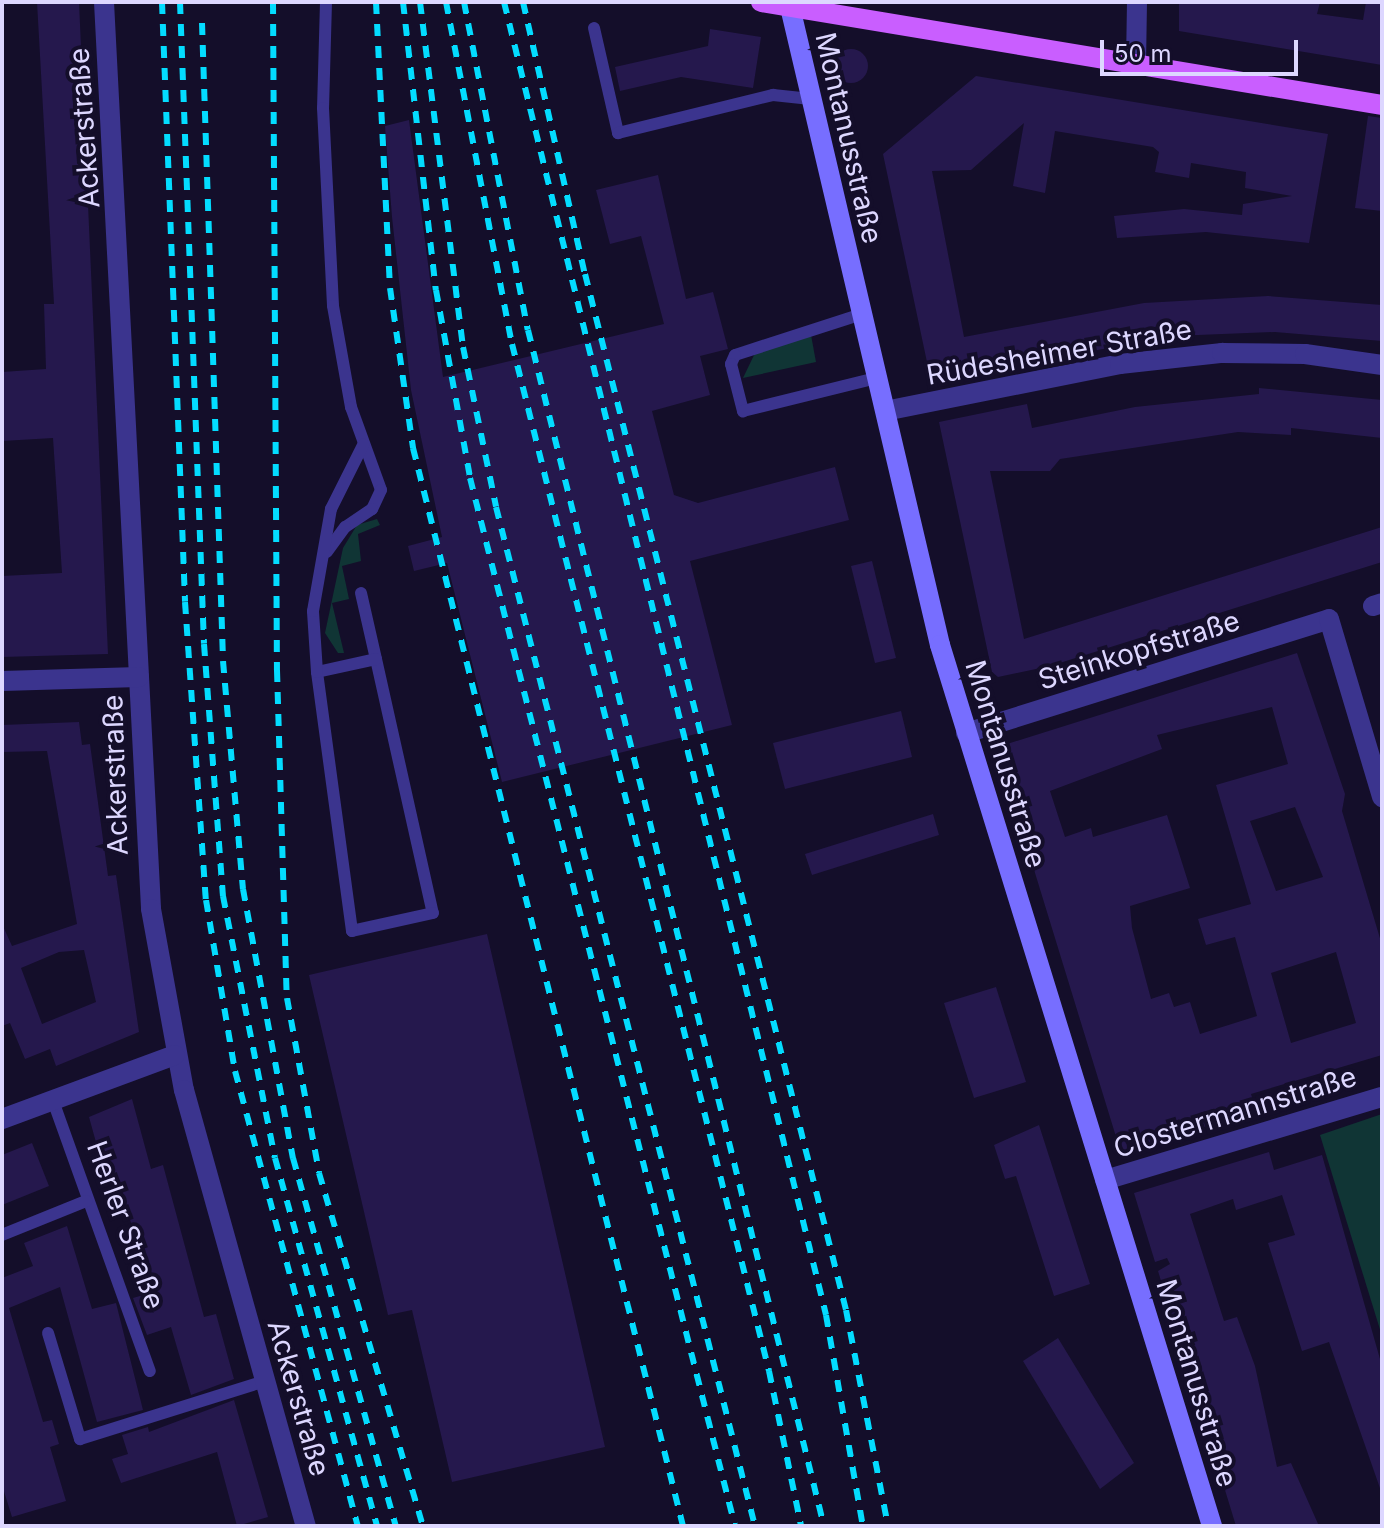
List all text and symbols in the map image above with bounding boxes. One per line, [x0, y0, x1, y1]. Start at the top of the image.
scale bar [1104, 24, 1302, 74]
street label: Montanusstraße [808, 29, 890, 247]
text: 50 m [1114, 39, 1172, 68]
street label: Ackerstraße [62, 47, 106, 209]
street label: Rüdesheimer Straße [924, 312, 1194, 392]
street label: Steinkopfstraße [1034, 603, 1244, 697]
street label: Montanusstraße [958, 656, 1054, 872]
street label: Ackerstraße [95, 694, 135, 856]
street label: Clostermannstraße [1110, 1059, 1360, 1165]
street label: Herler Straße [80, 1136, 172, 1314]
street label: Montanusstraße [1149, 1275, 1245, 1491]
street label: Ackerstraße [261, 1316, 337, 1480]

